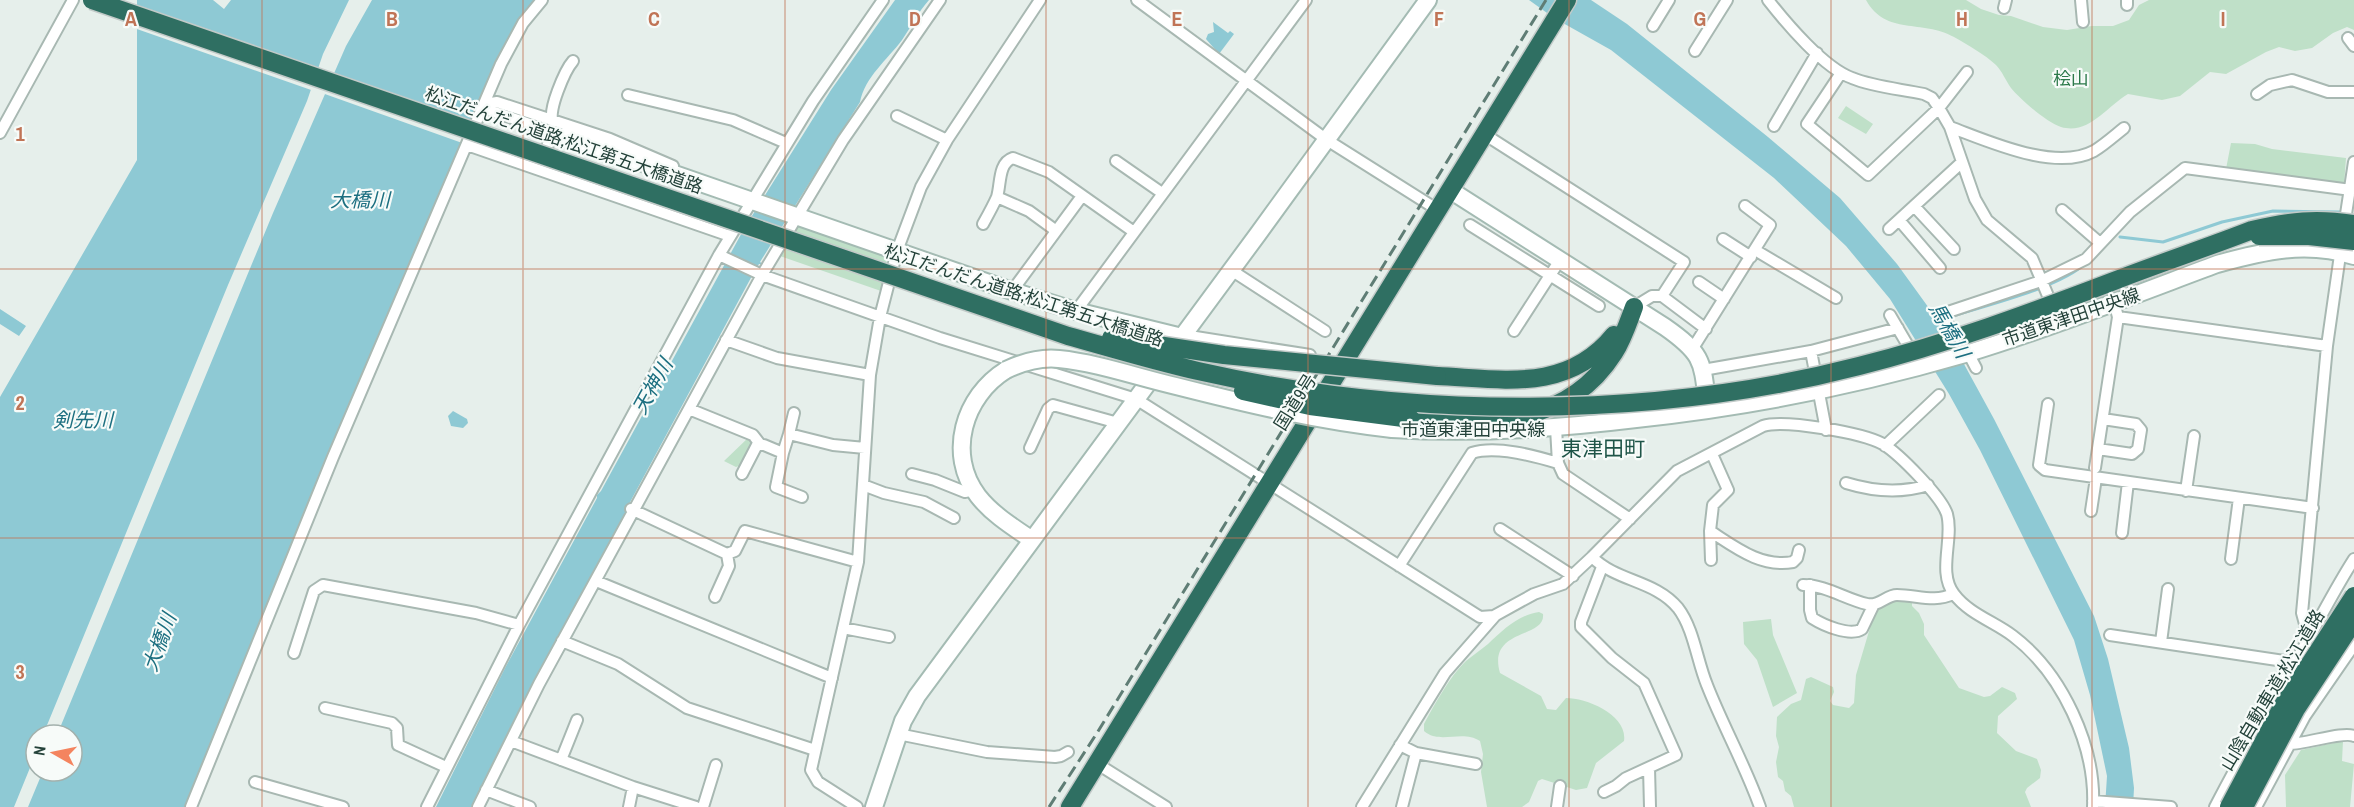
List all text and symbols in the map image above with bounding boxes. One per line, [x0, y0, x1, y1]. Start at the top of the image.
text: A [125, 5, 137, 32]
text: B [386, 5, 398, 32]
text: C [648, 5, 660, 32]
text: D [909, 5, 921, 32]
text: E [1172, 5, 1183, 32]
text: F [1434, 5, 1444, 32]
text: G [1694, 5, 1706, 32]
text: H [1956, 5, 1968, 32]
text: I [2221, 5, 2225, 32]
park label: 桧山 [2053, 66, 2089, 91]
street label: 松江だんだん道路;松江第五大橋道路 [422, 81, 706, 199]
text: 1 [15, 120, 25, 147]
water label: 大橋川 [330, 186, 392, 213]
street label: 松江だんだん道路;松江第五大橋道路 [881, 238, 1167, 352]
street label: 市道東津田中央線 [1999, 282, 2143, 352]
water label: 馬橋川 [1923, 297, 1978, 364]
water label: 天神川 [626, 351, 679, 419]
street label: 国道9号 [1268, 369, 1322, 435]
text: 2 [15, 389, 25, 416]
water label: 剣先川 [53, 406, 115, 433]
street label: 市道東津田中央線 [1401, 417, 1545, 442]
district label: 東津田町 [1561, 434, 1645, 463]
street label: 山陰自動車道;松江道路 [2214, 605, 2330, 775]
water label: 大橋川 [136, 607, 183, 675]
text: 3 [15, 658, 25, 685]
north arrow [24, 723, 84, 783]
text: N [28, 744, 51, 757]

